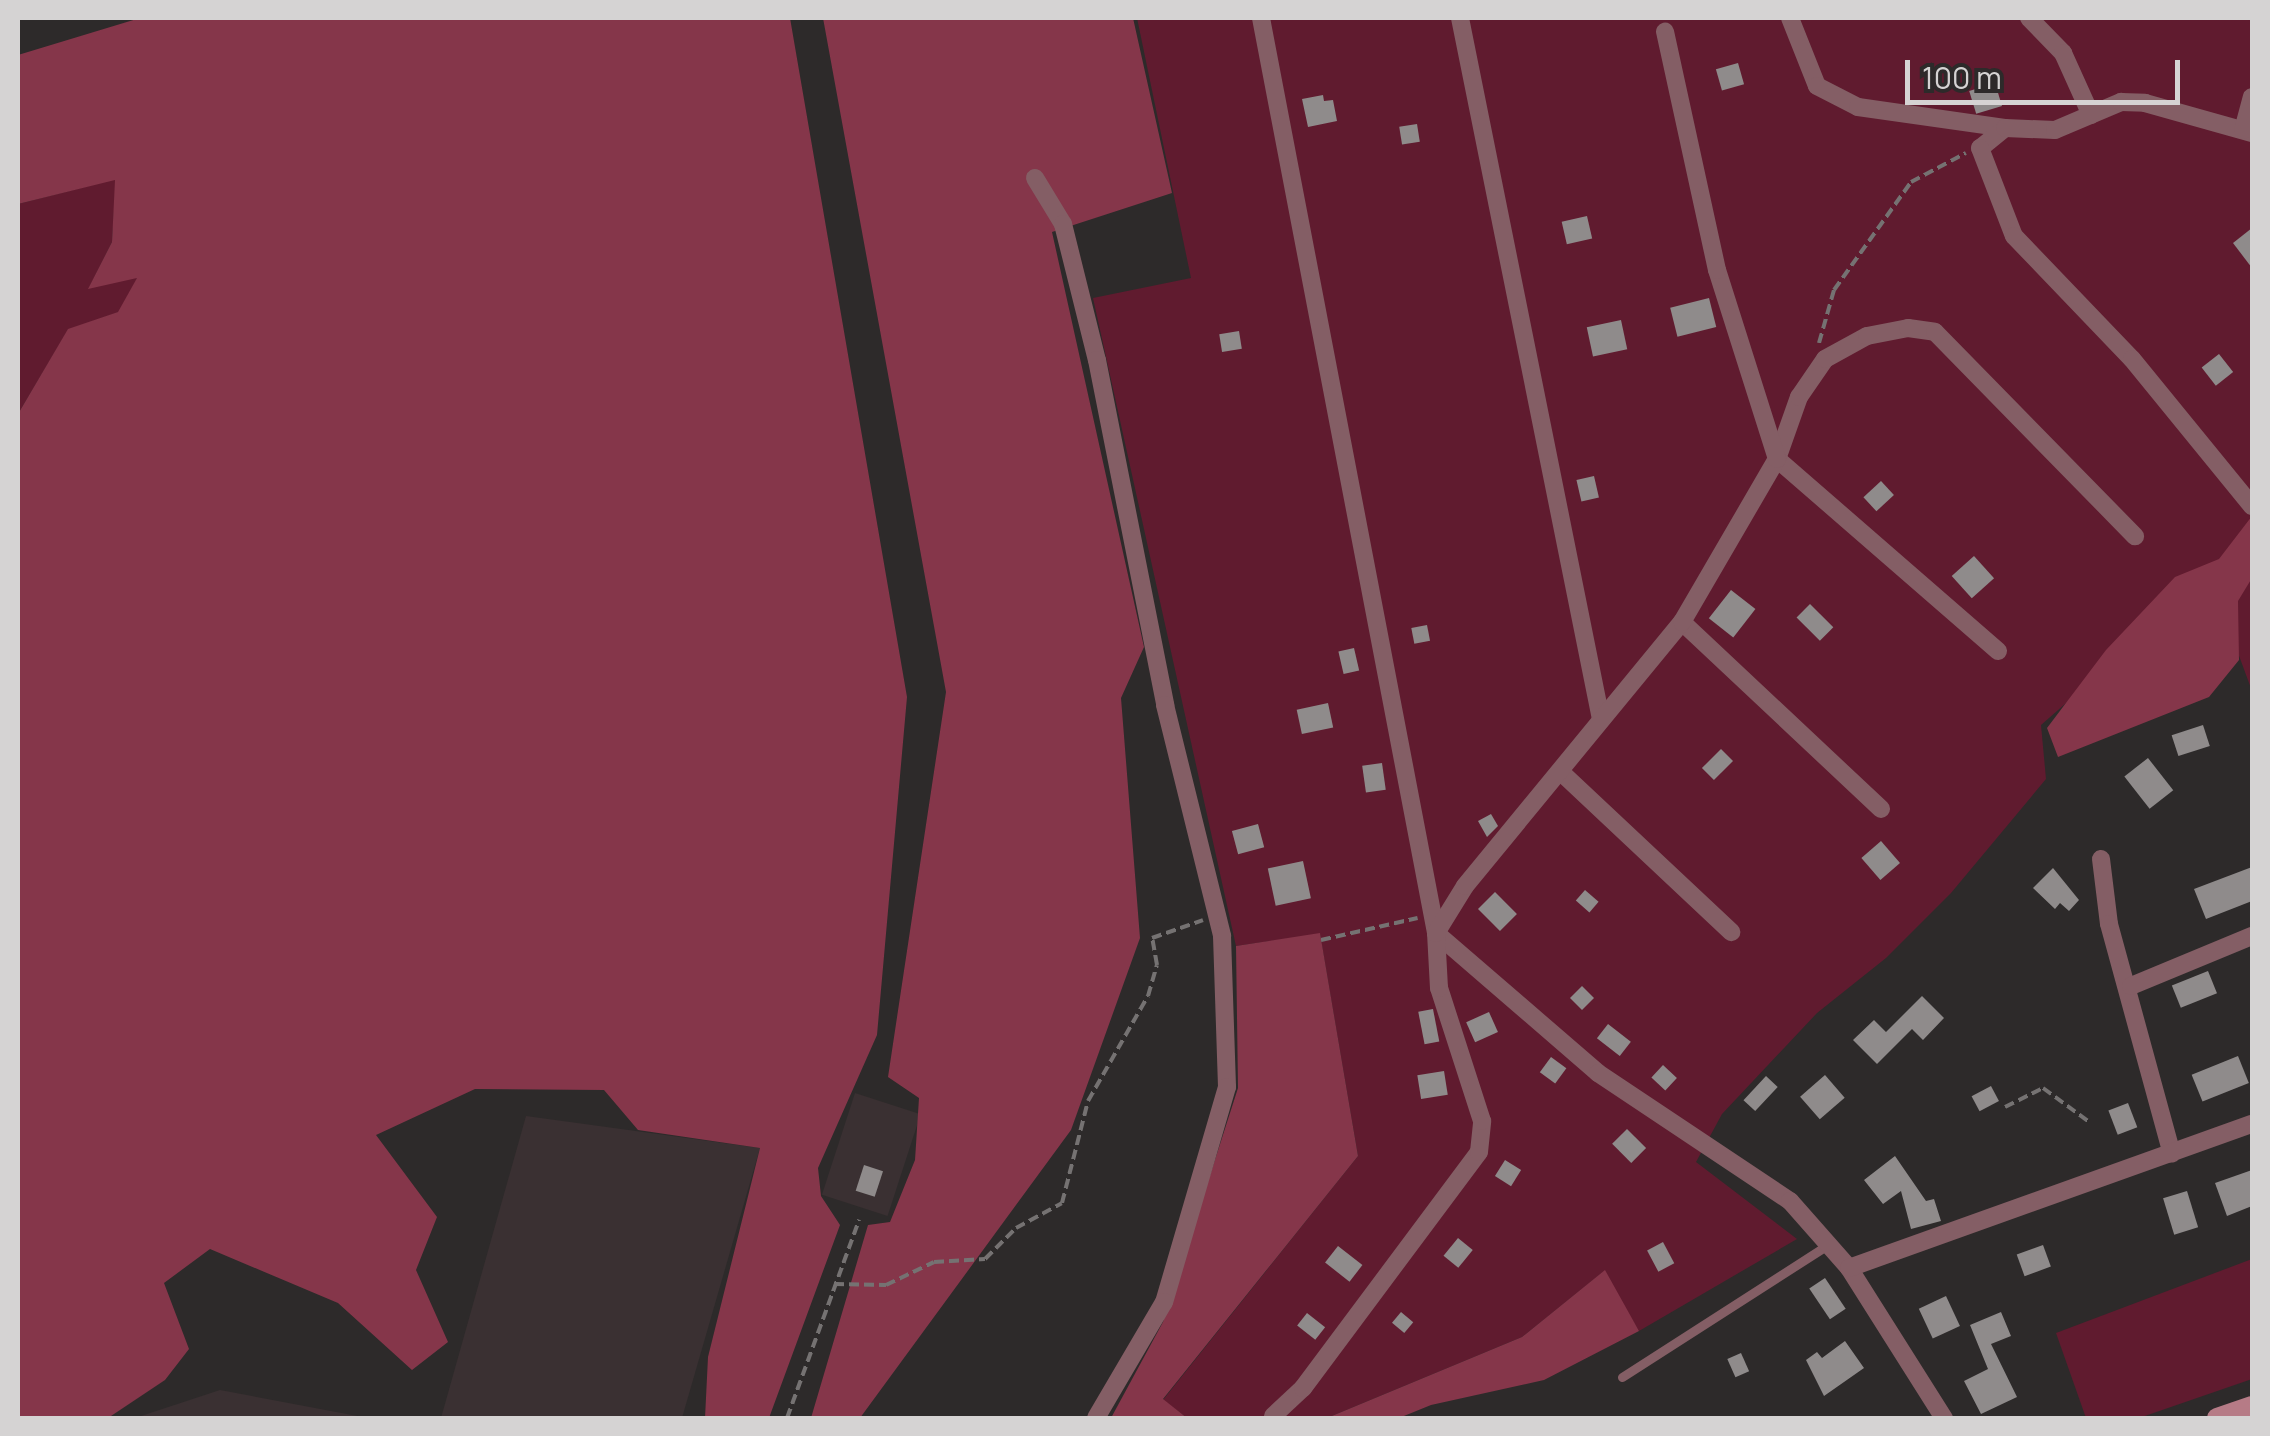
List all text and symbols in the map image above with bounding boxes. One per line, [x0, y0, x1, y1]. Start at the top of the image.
scale bar [1910, 40, 2185, 102]
text: 100 m [1922, 57, 2002, 98]

